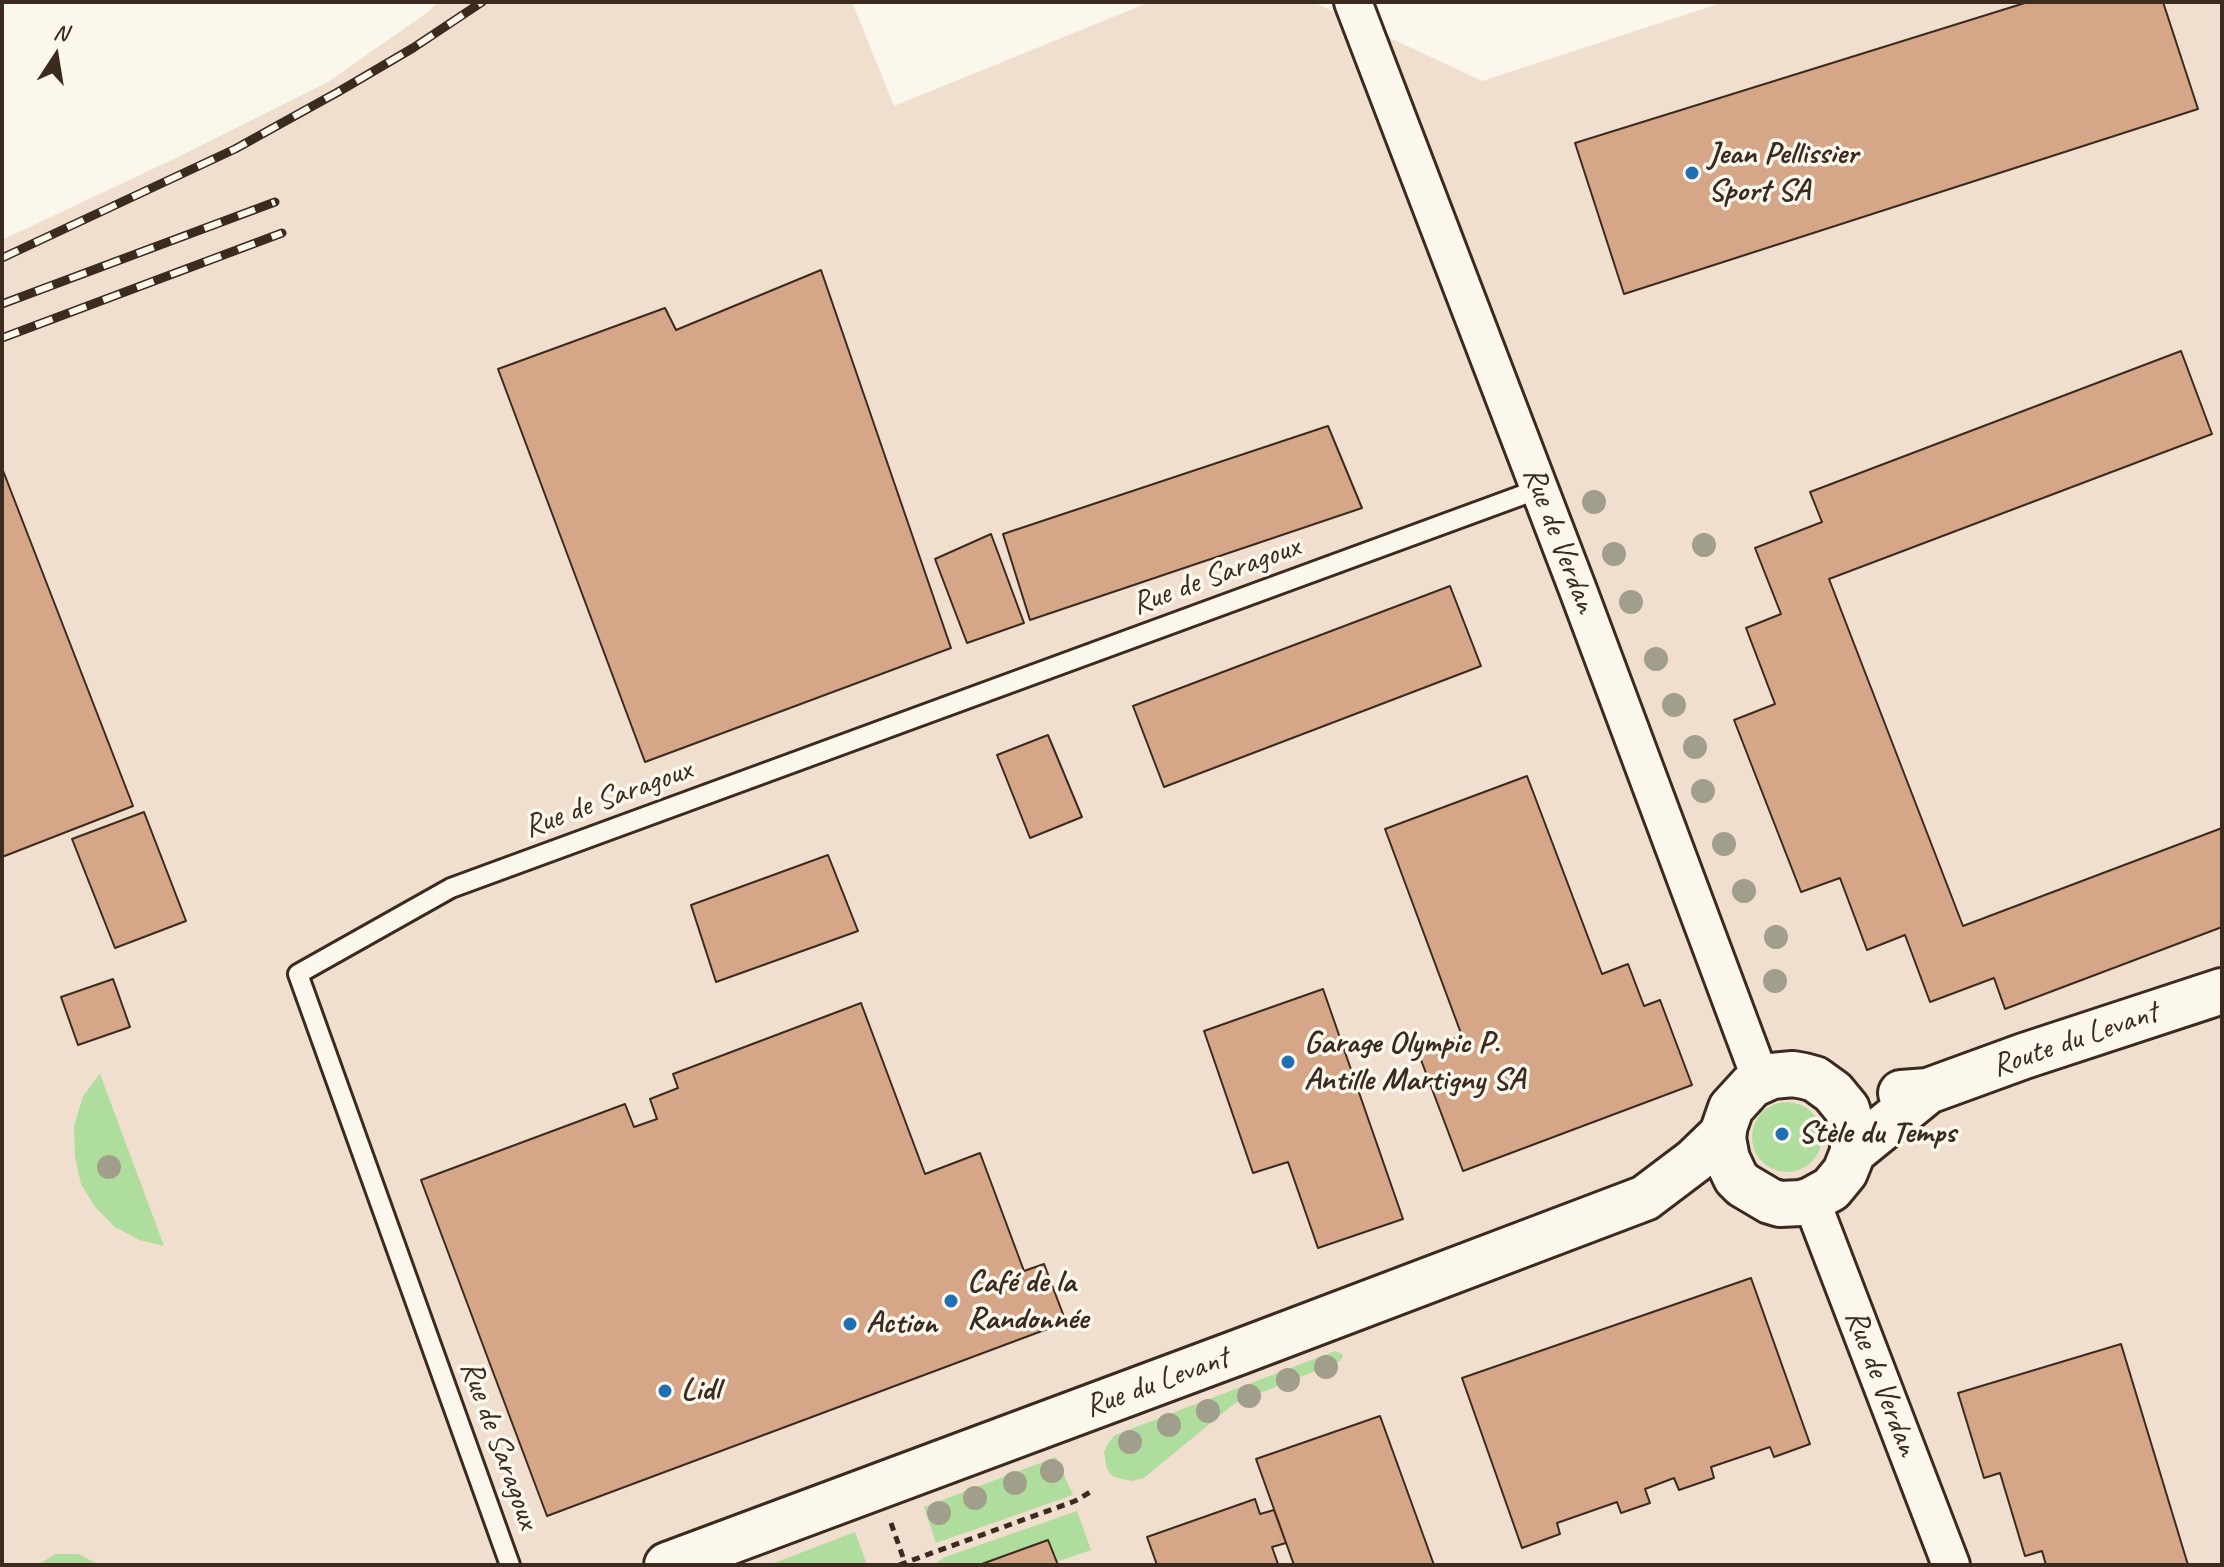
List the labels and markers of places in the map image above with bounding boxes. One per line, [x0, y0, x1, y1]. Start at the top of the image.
place label: Jean Pellissier Sport SA [1708, 136, 1858, 211]
marker: Jean Pellissier Sport SA [1683, 164, 1701, 182]
place label: Garage Olympic P. Antille Martigny SA [1304, 1025, 1525, 1100]
marker: Garage Olympic P. Antille Martigny SA [1279, 1053, 1297, 1071]
place label: Stèle du Temps [1798, 1115, 1956, 1153]
marker: Stèle du Temps [1773, 1125, 1791, 1143]
place label: Café de la Randonnée [967, 1264, 1088, 1339]
marker: Café de la Randonnée [942, 1292, 960, 1310]
place label: Action [866, 1305, 937, 1343]
marker: Action [841, 1315, 859, 1333]
place label: Lidl [681, 1372, 720, 1410]
marker: Lidl [656, 1382, 674, 1400]

